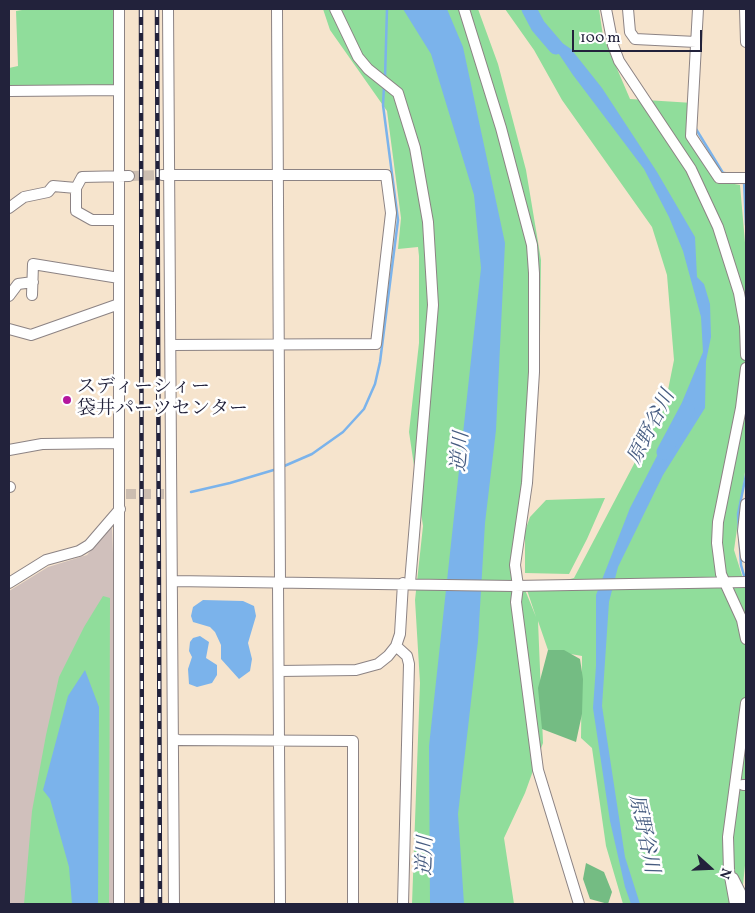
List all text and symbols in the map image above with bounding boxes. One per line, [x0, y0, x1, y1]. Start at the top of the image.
scale bar [575, 20, 705, 52]
text: 100 m [580, 28, 620, 49]
place label: スディーシィー 袋井パーツセンター [77, 378, 248, 422]
water label: 原野谷川 [624, 387, 682, 469]
marker: スディーシィー 袋井パーツセンター [61, 394, 73, 406]
water label: 逆川 [448, 431, 476, 473]
water label: 原野谷川 [622, 792, 662, 876]
water label: 逆川 [414, 836, 440, 876]
north arrow [685, 843, 735, 893]
text: N [714, 865, 735, 881]

